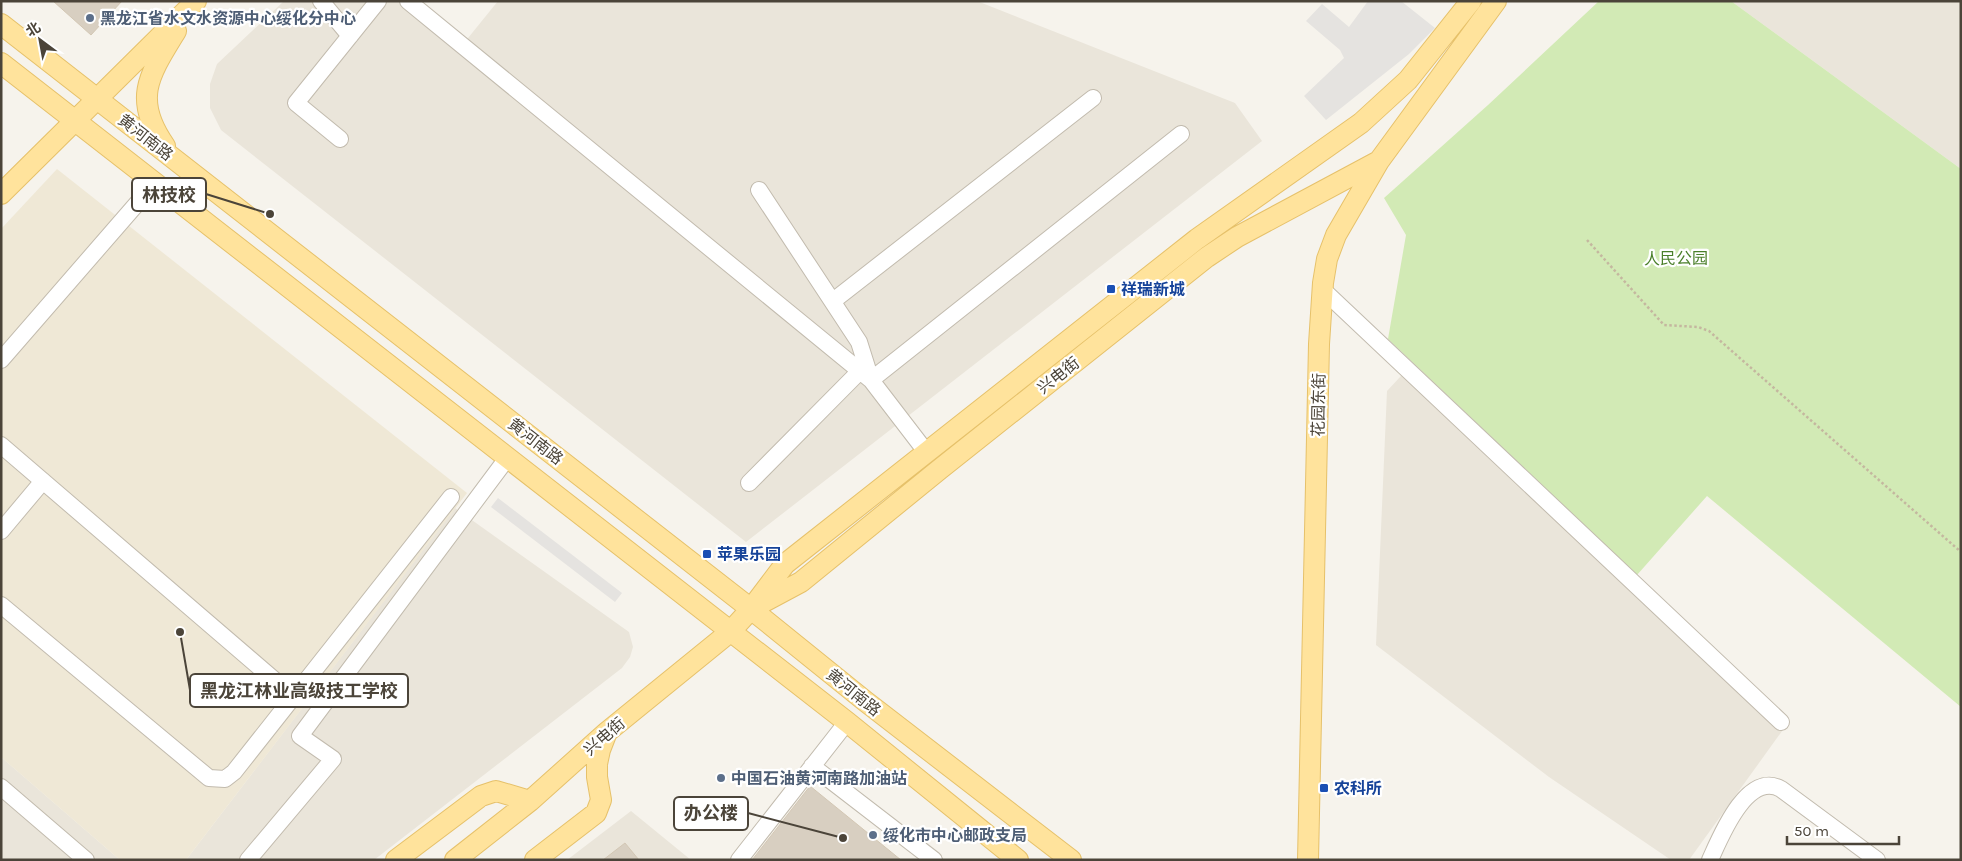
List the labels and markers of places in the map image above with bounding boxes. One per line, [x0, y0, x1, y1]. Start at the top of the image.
place label: 黑龙江省水文水资源中心绥化分中心 [100, 9, 356, 28]
marker: 黑龙江省水文水资源中心绥化分中心 [84, 12, 96, 24]
callout: 林技校 [132, 178, 206, 211]
place label: 祥瑞新城 [1121, 280, 1185, 299]
marker: 祥瑞新城 [1105, 283, 1117, 295]
place label: 苹果乐园 [717, 545, 781, 564]
marker: 苹果乐园 [701, 548, 713, 560]
callout: 黑龙江林业高级技工学校 [190, 674, 408, 707]
place label: 中国石油黄河南路加油站 [731, 769, 907, 788]
marker: 中国石油黄河南路加油站 [715, 772, 727, 784]
place label: 农科所 [1334, 779, 1382, 798]
marker: 农科所 [1318, 782, 1330, 794]
callout: 办公楼 [674, 797, 748, 830]
place label: 绥化市中心邮政支局 [883, 826, 1027, 845]
marker: 绥化市中心邮政支局 [867, 829, 879, 841]

